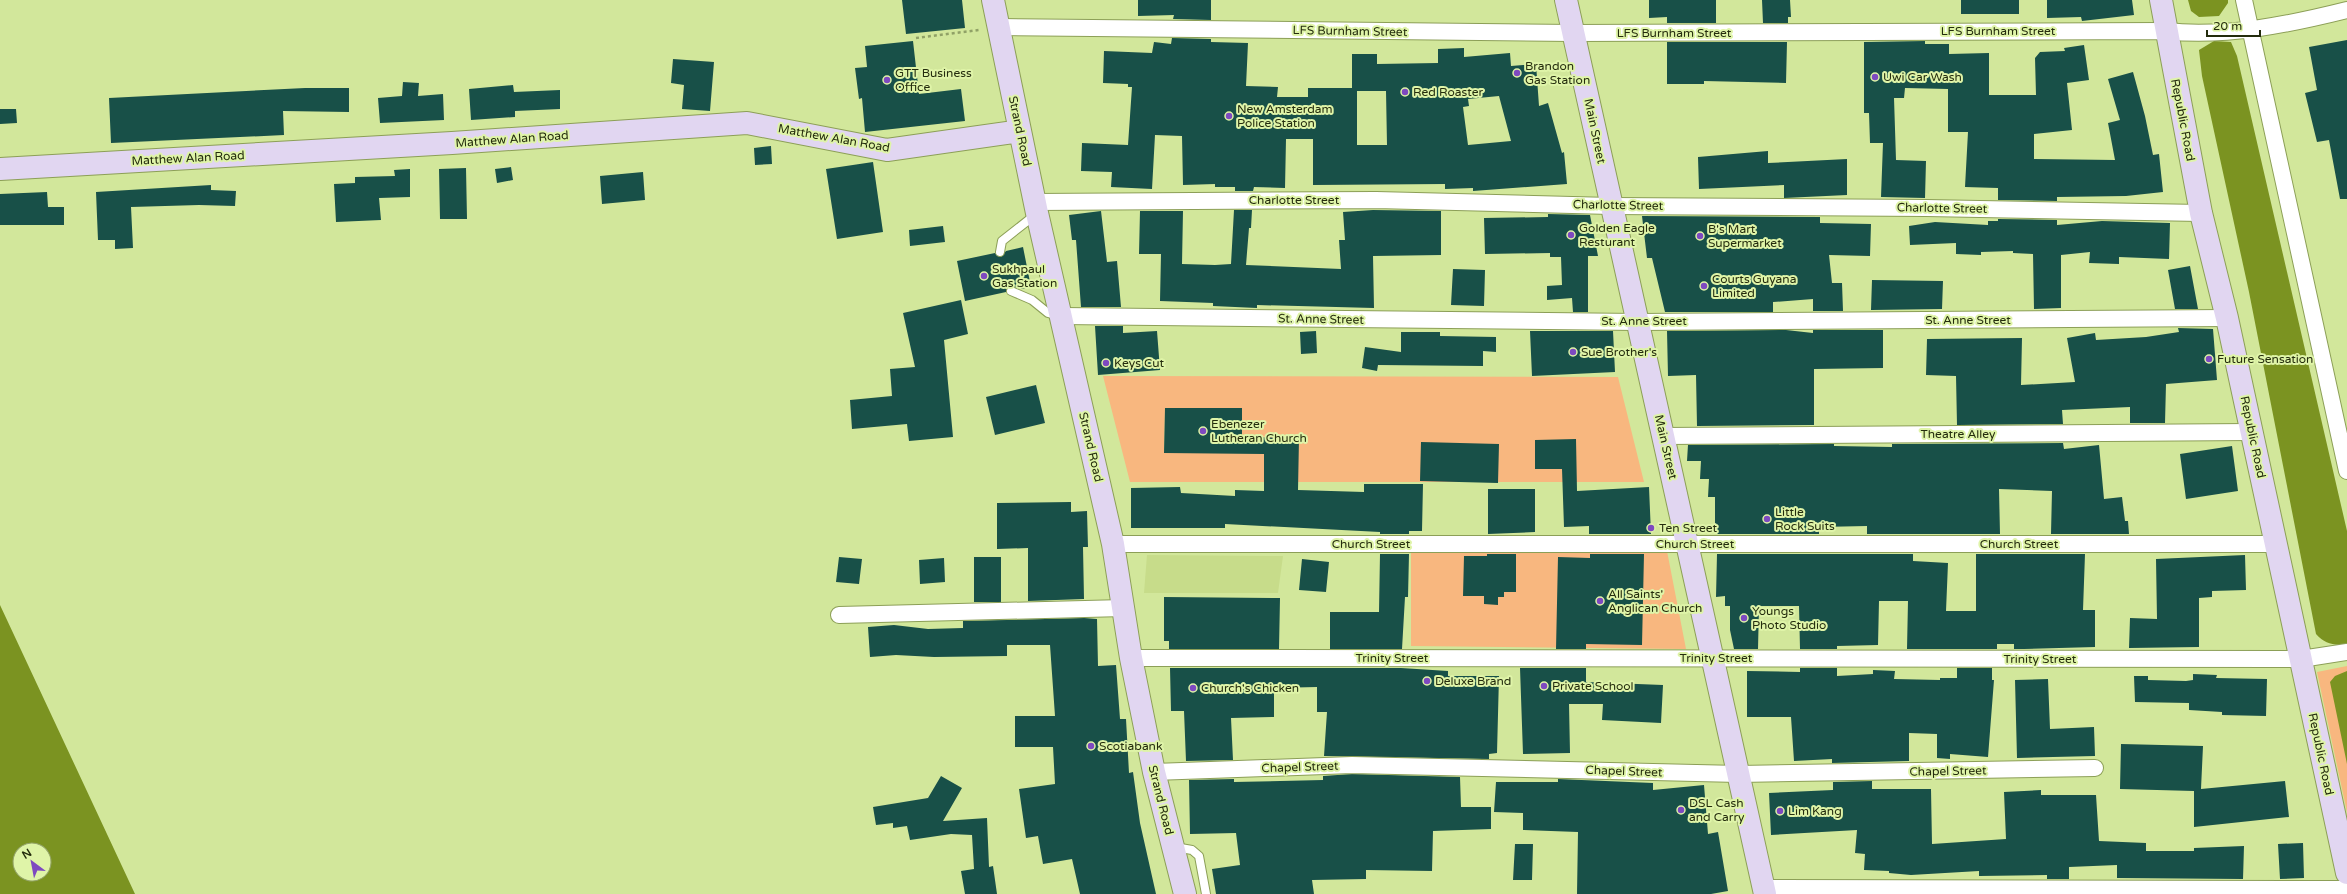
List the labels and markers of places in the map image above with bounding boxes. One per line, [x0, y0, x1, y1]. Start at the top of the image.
place label: Brandon Gas Station [1525, 59, 1590, 87]
place label: GTT Business Office [895, 66, 972, 94]
marker: Brandon Gas Station [1512, 68, 1522, 78]
place label: Uwi Car Wash [1883, 70, 1962, 84]
marker: Uwi Car Wash [1870, 72, 1880, 82]
marker: GTT Business Office [882, 75, 892, 85]
place label: Red Roaster [1413, 85, 1484, 99]
marker: Red Roaster [1400, 87, 1410, 97]
place label: New Amsterdam Police Station [1237, 102, 1332, 130]
marker: New Amsterdam Police Station [1224, 111, 1234, 121]
place label: Golden Eagle Resturant [1579, 221, 1655, 249]
place label: B's Mart Supermarket [1708, 222, 1782, 250]
marker: Golden Eagle Resturant [1566, 230, 1576, 240]
marker: B's Mart Supermarket [1695, 231, 1705, 241]
place label: Sukhpaul Gas Station [992, 262, 1057, 290]
marker: Sukhpaul Gas Station [979, 271, 989, 281]
place label: Courts Guyana Limited [1712, 272, 1796, 300]
marker: Courts Guyana Limited [1699, 281, 1709, 291]
place label: Sue Brother's [1581, 345, 1657, 359]
marker: Sue Brother's [1568, 347, 1578, 357]
place label: Future Sensation [2217, 352, 2313, 366]
marker: Future Sensation [2204, 354, 2214, 364]
place label: Keys Cut [1114, 356, 1165, 370]
marker: Keys Cut [1101, 358, 1111, 368]
place label: Ebenezer Lutheran Church [1211, 417, 1307, 445]
marker: Ebenezer Lutheran Church [1198, 426, 1208, 436]
place label: Little Rock Suits [1775, 505, 1835, 533]
marker: Little Rock Suits [1762, 514, 1772, 524]
place label: Ten Street [1659, 521, 1717, 535]
marker: Ten Street [1646, 523, 1656, 533]
place label: All Saints' Anglican Church [1608, 587, 1702, 615]
marker: All Saints' Anglican Church [1595, 596, 1605, 606]
place label: Youngs Photo Studio [1752, 604, 1826, 632]
marker: Youngs Photo Studio [1739, 613, 1749, 623]
place label: Deluxe Brand [1435, 674, 1511, 688]
marker: Deluxe Brand [1422, 676, 1432, 686]
place label: Private School [1552, 679, 1634, 693]
place label: Church's Chicken [1201, 681, 1299, 695]
marker: Private School [1539, 681, 1549, 691]
marker: Church's Chicken [1188, 683, 1198, 693]
place label: Scotiabank [1099, 739, 1163, 753]
marker: Scotiabank [1086, 741, 1096, 751]
place label: DSL Cash and Carry [1689, 796, 1745, 824]
place label: Lim Kang [1788, 804, 1842, 818]
marker: DSL Cash and Carry [1676, 805, 1686, 815]
marker: Lim Kang [1775, 806, 1785, 816]

